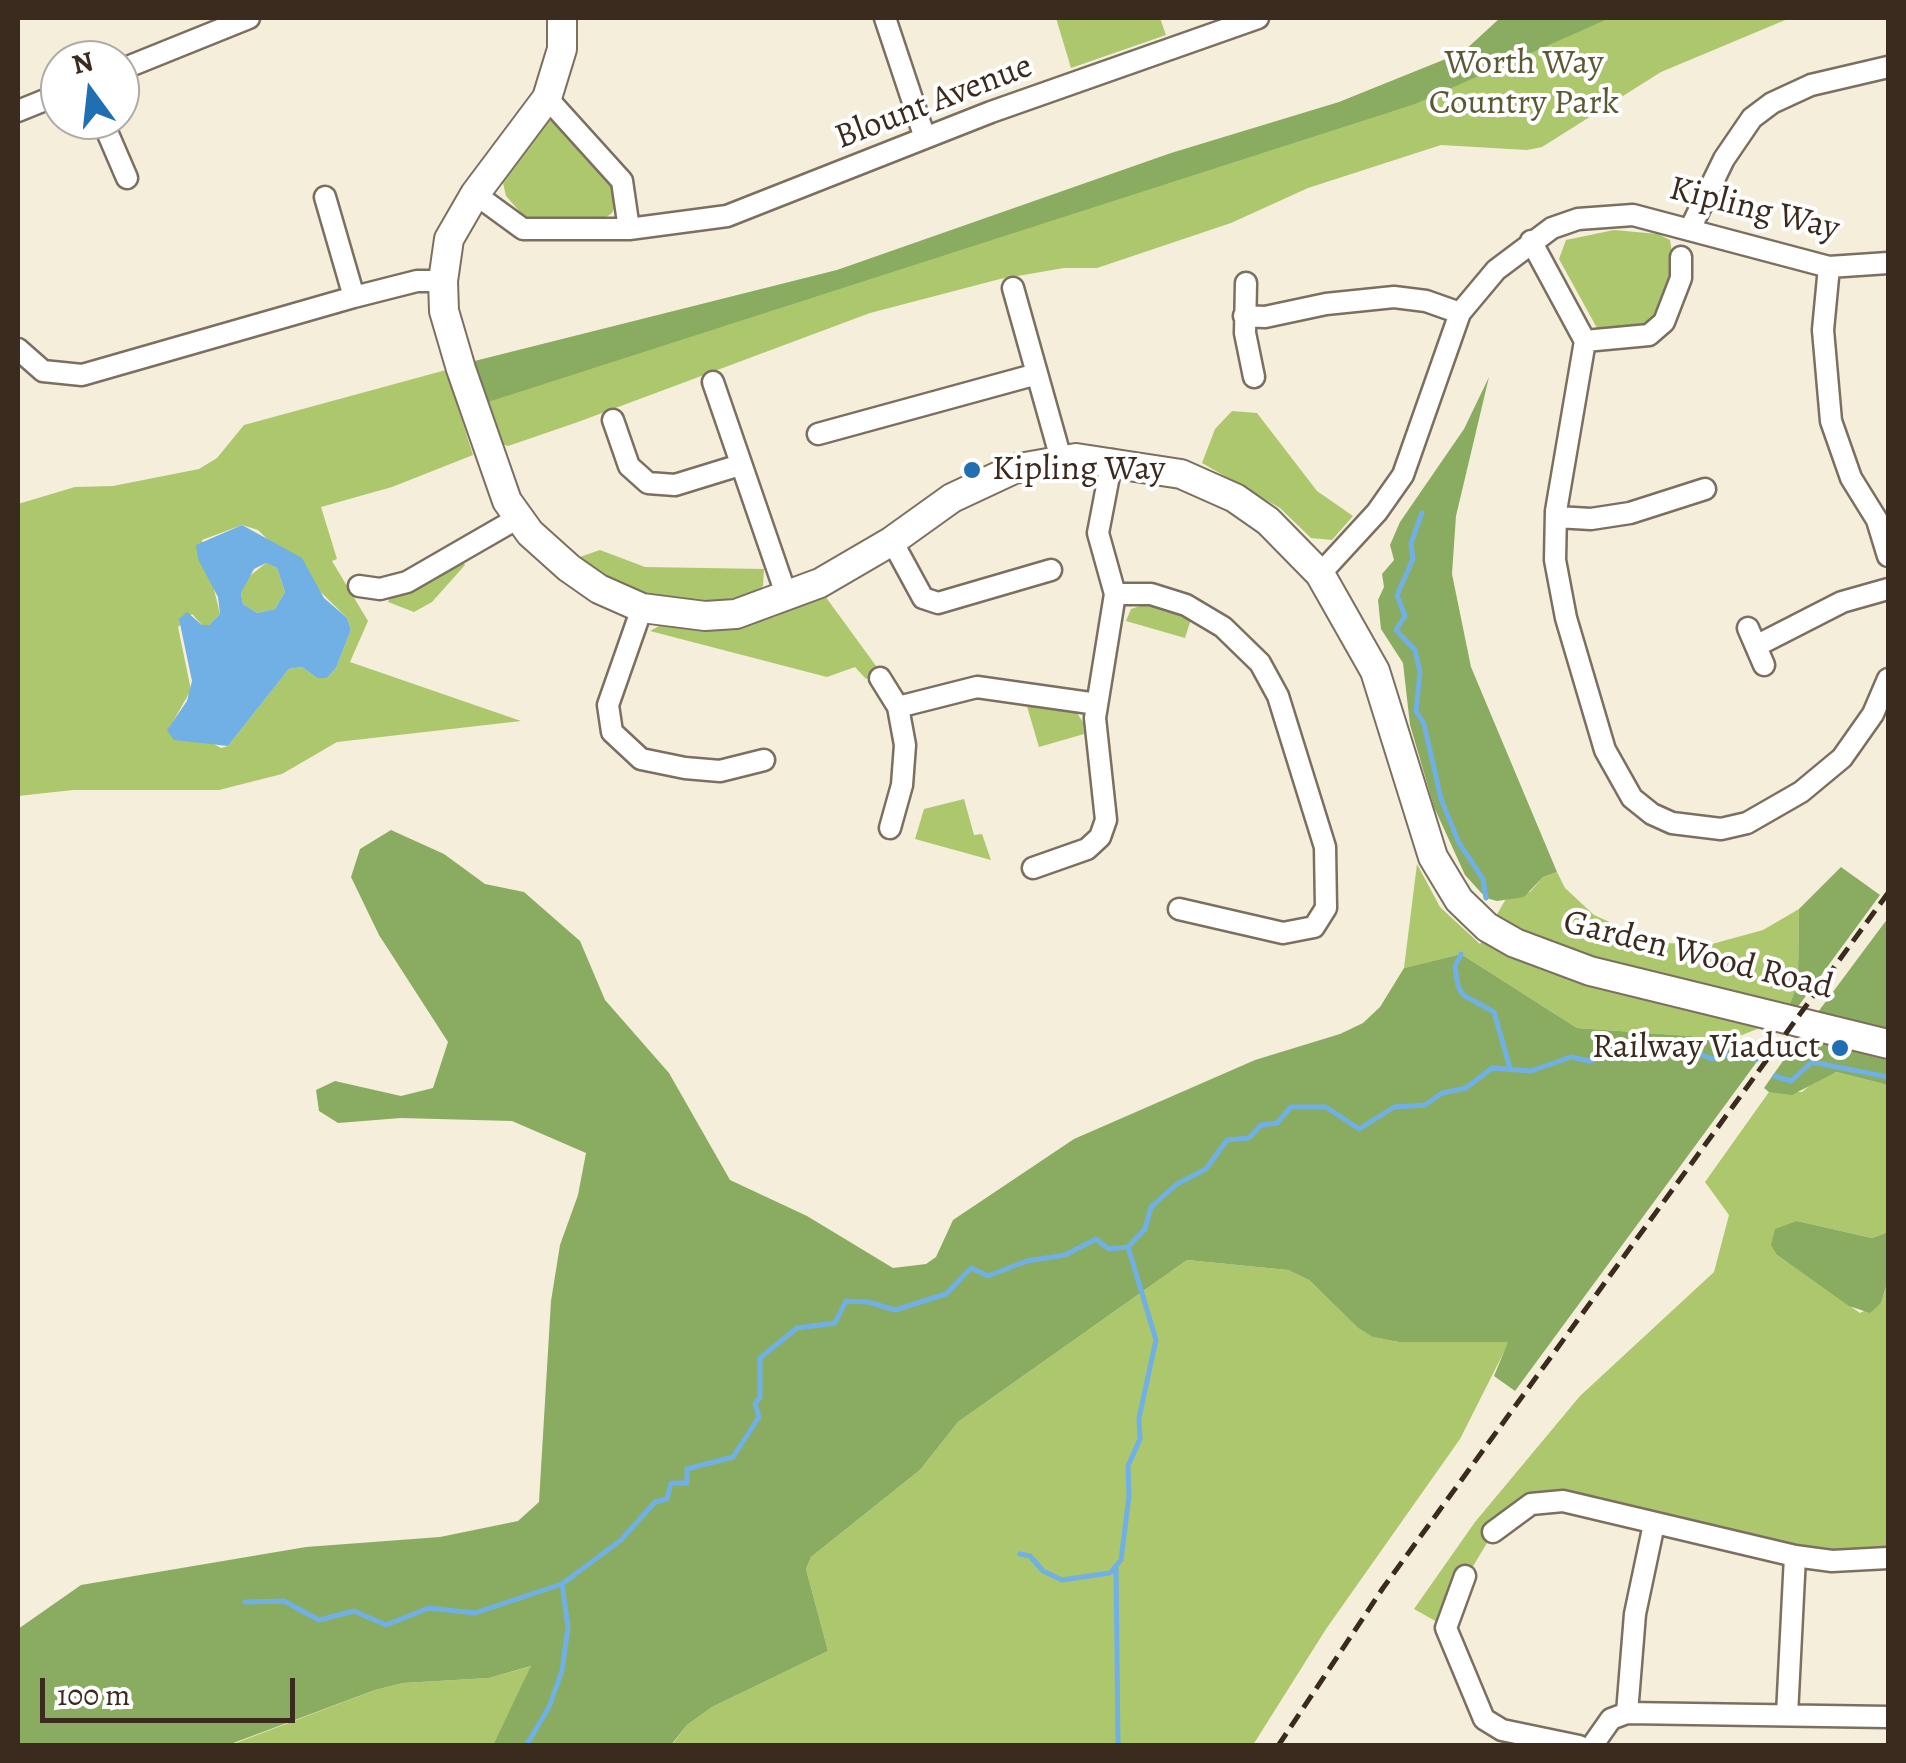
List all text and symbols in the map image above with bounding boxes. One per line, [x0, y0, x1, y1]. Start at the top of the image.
north arrow [40, 40, 140, 140]
text: N [68, 42, 98, 84]
park label: Worth Way Country Park [1429, 43, 1619, 125]
street label: Blount Avenue [830, 46, 1038, 160]
street label: Kipling Way [1665, 169, 1843, 251]
place label: Kipling Way [992, 449, 1165, 491]
marker: Kipling Way [961, 459, 983, 481]
street label: Garden Wood Road [1559, 902, 1837, 1010]
place label: Railway Viaduct [1592, 1027, 1820, 1069]
marker: Railway Viaduct [1829, 1037, 1851, 1059]
scale bar [45, 1658, 300, 1720]
text: 100 m [57, 1675, 130, 1715]

